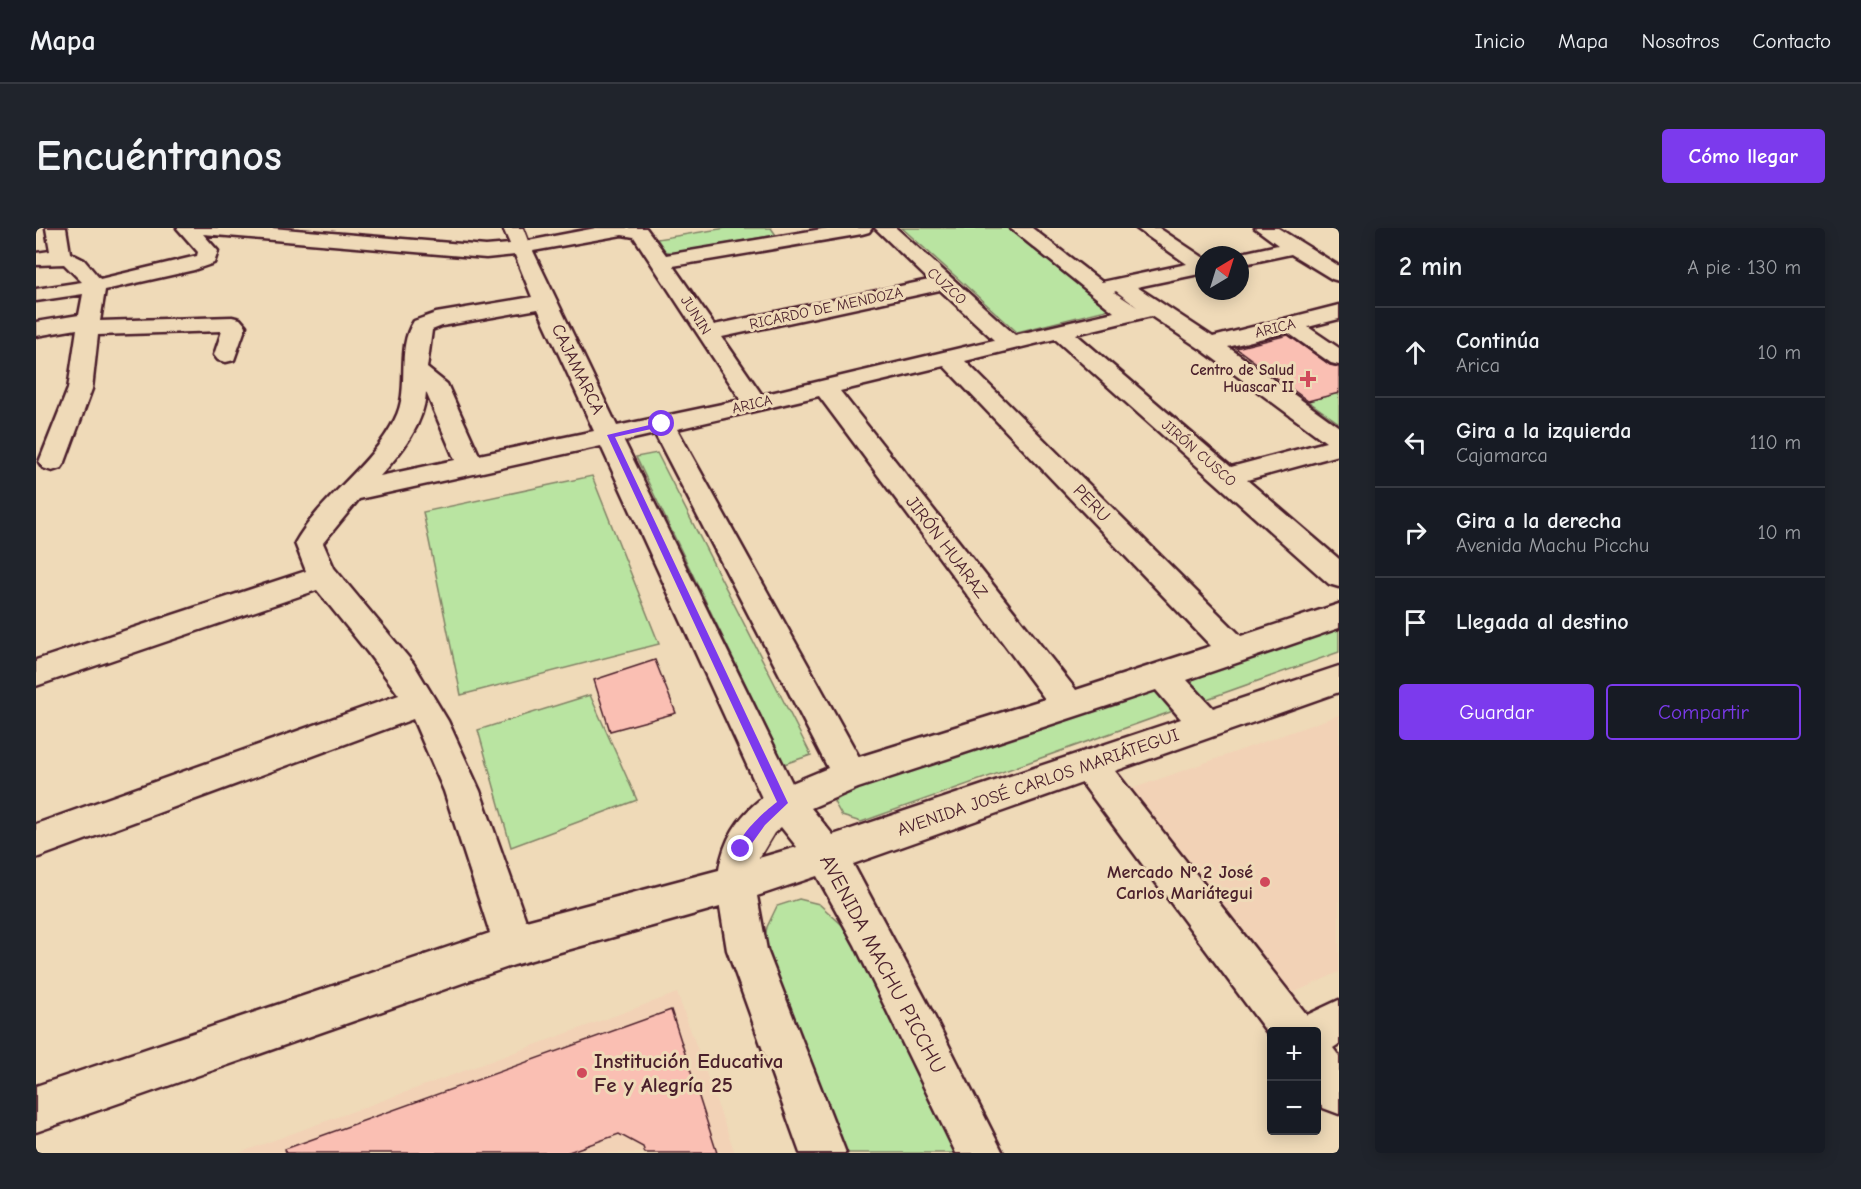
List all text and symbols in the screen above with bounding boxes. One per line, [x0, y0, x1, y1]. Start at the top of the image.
text: Mapa [30, 25, 96, 57]
text: Inicio [1474, 29, 1525, 53]
text: Mapa [1558, 29, 1608, 53]
text: Nosotros [1641, 29, 1720, 53]
text: Contacto [1753, 29, 1831, 53]
button: Cómo llegar [1662, 129, 1825, 183]
text: Encuéntranos [36, 132, 282, 181]
north arrow [1195, 246, 1249, 300]
text: 2 min [1399, 252, 1462, 282]
text: A pie · 130 m [1687, 256, 1801, 279]
street label: CUZCO [924, 264, 970, 308]
street label: RICARDO DE MENDOZA [748, 283, 905, 333]
street label: JUNIN [677, 292, 715, 338]
street label: ARICA [1253, 314, 1297, 342]
street label: CAJAMARCA [547, 321, 608, 418]
text: Continúa [1456, 328, 1540, 354]
icon: ahead [1399, 336, 1432, 369]
text: 10 m [1758, 341, 1801, 364]
text: Arica [1456, 354, 1500, 377]
place label: Centro de Salud Huascar II [1190, 361, 1294, 396]
marker: Centro de Salud Huascar II [1299, 370, 1317, 388]
street label: ARICA [730, 391, 774, 417]
route start [648, 410, 674, 436]
street label: JIRÓN CUSCO [1158, 415, 1241, 490]
text: Gira a la izquierda [1456, 418, 1631, 444]
icon: left [1399, 426, 1432, 459]
text: 110 m [1750, 431, 1801, 454]
text: Cajamarca [1456, 444, 1548, 467]
street label: PERU [1069, 480, 1115, 527]
street label: JIRÓN HUARAZ [901, 491, 993, 603]
text: Gira a la derecha [1456, 508, 1622, 534]
icon: right [1399, 516, 1432, 549]
text: 10 m [1758, 521, 1801, 544]
text: Avenida Machu Picchu [1456, 534, 1649, 557]
icon: arrive [1399, 606, 1432, 639]
text: Llegada al destino [1456, 609, 1629, 635]
button: Guardar [1399, 684, 1594, 740]
button: Compartir [1606, 684, 1801, 740]
street label: AVENIDA JOSÉ CARLOS MARIÁTEGUI [894, 723, 1182, 841]
route end [727, 835, 753, 861]
street label: AVENIDA MACHU PICCHU [815, 851, 951, 1077]
place label: Mercado Nº 2 José Carlos Mariátegui [1107, 862, 1253, 904]
marker: Mercado Nº 2 José Carlos Mariátegui [1258, 875, 1272, 889]
map controls [1267, 1027, 1321, 1135]
button: + [1267, 1027, 1321, 1081]
place label: Institución Educativa Fe y Alegría 25 [594, 1049, 783, 1097]
marker: Institución Educativa Fe y Alegría 25 [575, 1066, 589, 1080]
button: − [1267, 1081, 1321, 1135]

